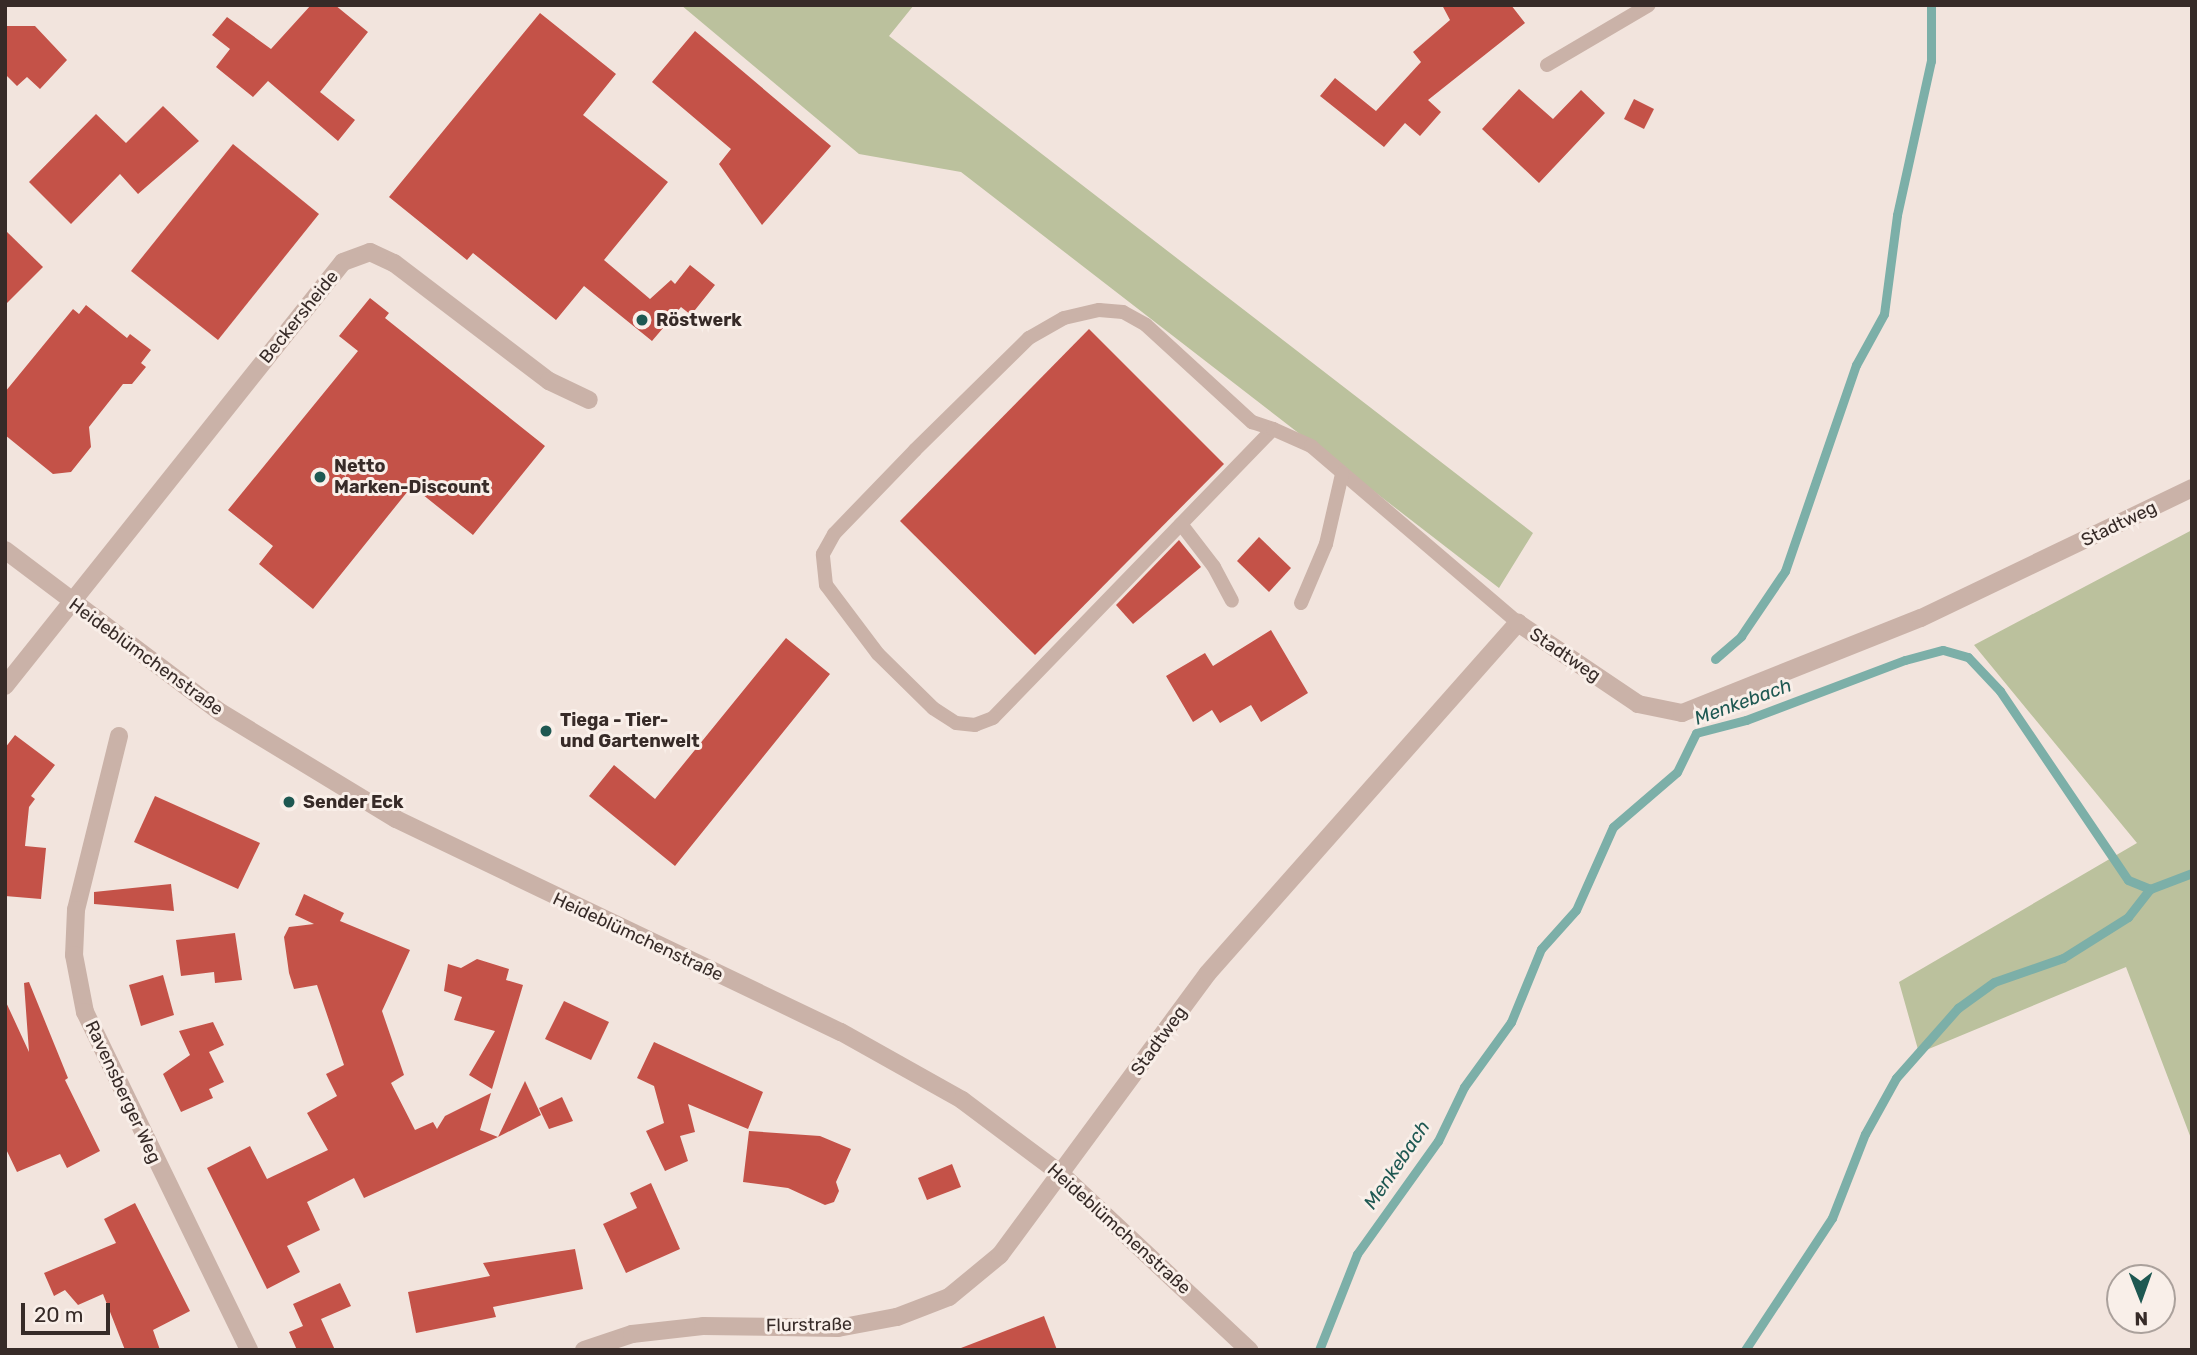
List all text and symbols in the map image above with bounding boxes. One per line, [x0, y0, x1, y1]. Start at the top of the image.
street label: Beckersheide [255, 266, 343, 368]
place label: Röstwerk [656, 309, 742, 331]
marker: Röstwerk [634, 312, 650, 328]
place label: Netto Marken-Discount [334, 456, 490, 498]
marker: Netto Marken-Discount [312, 469, 328, 485]
street label: Stadtweg [2078, 497, 2160, 551]
street label: Heideblümchenstraße [65, 594, 227, 720]
street label: Stadtweg [1525, 623, 1605, 687]
water label: Menkebach [1691, 674, 1795, 730]
place label: Tiega - Tier- und Gartenwelt [560, 710, 700, 752]
marker: Tiega - Tier- und Gartenwelt [538, 723, 554, 739]
place label: Sender Eck [303, 791, 404, 813]
marker: Sender Eck [281, 794, 297, 810]
street label: Heideblümchenstraße [549, 888, 727, 986]
street label: Stadtweg [1126, 1002, 1192, 1080]
street label: Ravensberger Weg [80, 1017, 166, 1167]
water label: Menkebach [1359, 1116, 1435, 1214]
street label: Heideblümchenstraße [1043, 1159, 1195, 1299]
north arrow [2106, 1264, 2176, 1334]
scale bar [24, 1288, 114, 1332]
text: 20 m [34, 1302, 83, 1327]
text: N [2134, 1307, 2148, 1330]
street label: Flurstraße [766, 1313, 852, 1337]

